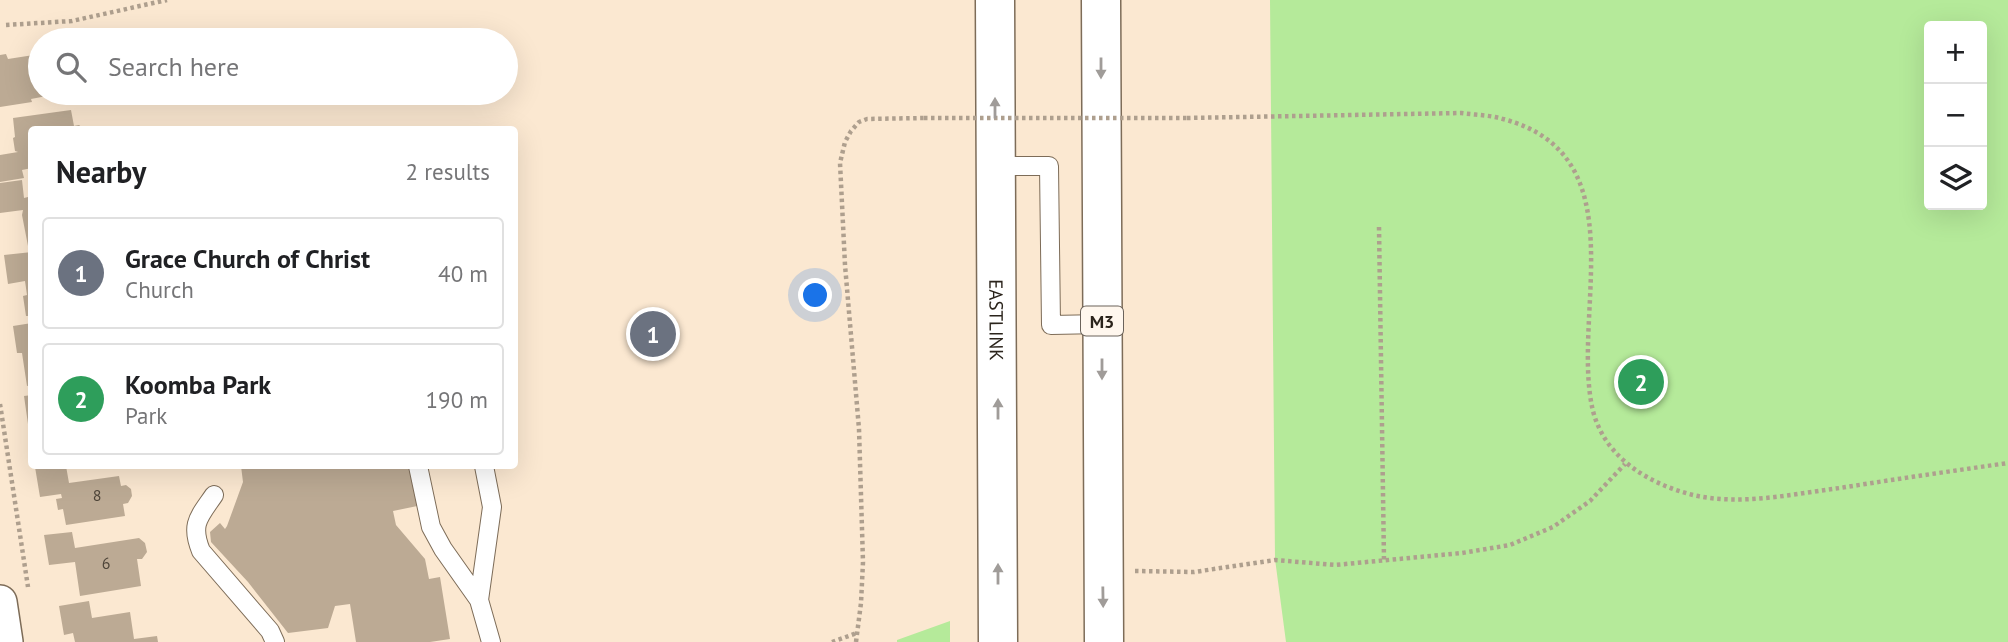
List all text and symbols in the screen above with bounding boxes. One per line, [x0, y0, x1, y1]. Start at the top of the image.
map controls [1924, 21, 1987, 210]
button: + [1924, 21, 1987, 84]
search box [28, 28, 518, 105]
icon: search [52, 48, 90, 86]
text: Search here [108, 50, 239, 83]
one-way arrow [1095, 57, 1107, 79]
button: − [1924, 84, 1987, 147]
one-way arrow [989, 96, 1001, 118]
button: layers [1924, 147, 1987, 210]
text: Nearby [56, 152, 146, 191]
text: 2 results [406, 157, 490, 186]
text: Grace Church of Christ [125, 242, 370, 275]
text: 1 [74, 259, 88, 288]
text: 40 m [438, 259, 488, 288]
text: Church [125, 275, 194, 304]
your location [798, 278, 832, 312]
street label: EASTLINK [984, 279, 1009, 361]
road number: M3 [1081, 306, 1123, 335]
pin: 1 [630, 308, 676, 360]
pin: 2 [1618, 356, 1664, 408]
one-way arrow [1096, 358, 1108, 380]
text: Koomba Park [125, 368, 271, 401]
text: 2 [74, 385, 88, 414]
text: 190 m [426, 385, 488, 414]
one-way arrow [992, 397, 1004, 419]
text: Park [125, 401, 167, 430]
house number: 8 [93, 485, 101, 505]
house number: 6 [102, 553, 110, 573]
one-way arrow [992, 563, 1004, 585]
one-way arrow [1097, 586, 1109, 608]

